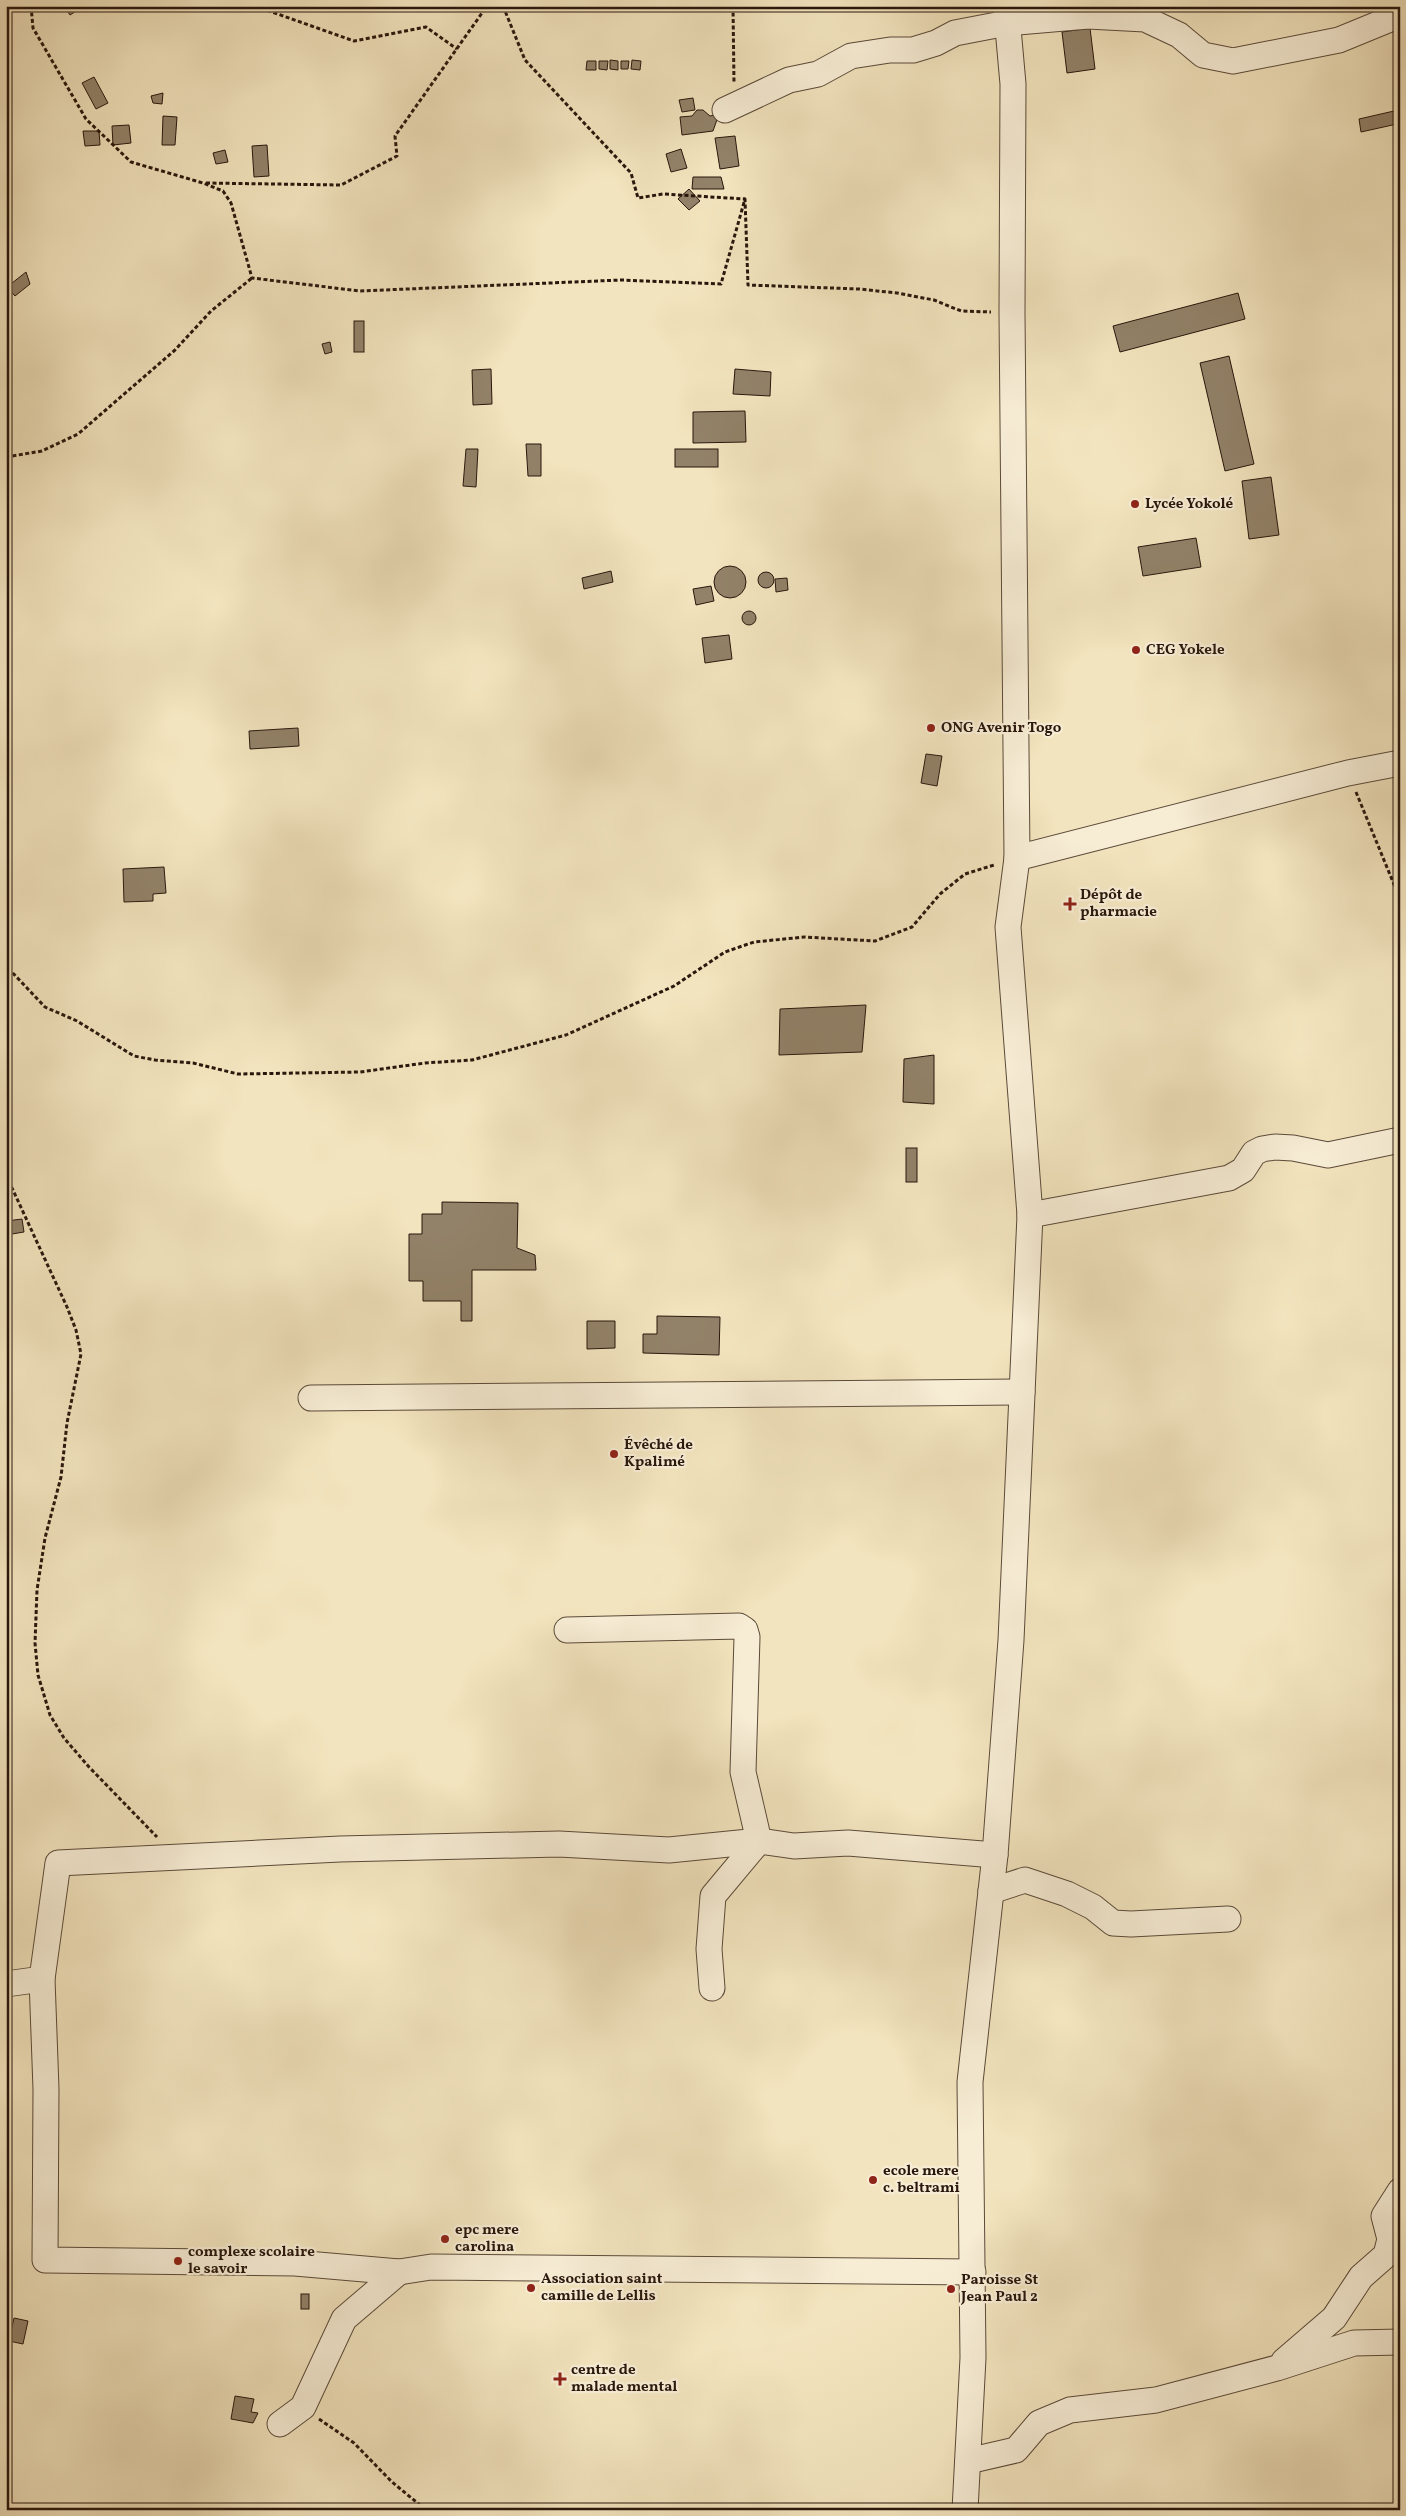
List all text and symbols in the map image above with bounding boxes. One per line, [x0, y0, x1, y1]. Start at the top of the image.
place label: Lycée Yokolé [1145, 494, 1234, 515]
marker: Lycée Yokolé [1129, 498, 1141, 510]
place label: CEG Yokele [1146, 640, 1225, 661]
marker: CEG Yokele [1130, 644, 1142, 656]
place label: ONG Avenir Togo [941, 718, 1062, 739]
marker: ONG Avenir Togo [925, 722, 937, 734]
place label: Dépôt de pharmacie [1080, 885, 1157, 923]
marker: Dépôt de pharmacie [1064, 898, 1076, 910]
place label: Évêché de Kpalimé [624, 1435, 693, 1473]
marker: Évêché de Kpalimé [608, 1448, 620, 1460]
place label: ecole mere c. beltrami [883, 2161, 960, 2199]
marker: ecole mere c. beltrami [867, 2174, 879, 2186]
place label: epc mere carolina [455, 2220, 519, 2258]
marker: epc mere carolina [439, 2233, 451, 2245]
place label: complexe scolaire le savoir [188, 2242, 315, 2280]
marker: complexe scolaire le savoir [172, 2255, 184, 2267]
place label: Association saint camille de Lellis [541, 2269, 663, 2307]
place label: Paroisse St Jean Paul 2 [960, 2270, 1039, 2308]
marker: Association saint camille de Lellis [525, 2282, 537, 2294]
marker: Paroisse St Jean Paul 2 [945, 2283, 957, 2295]
place label: centre de malade mental [571, 2360, 677, 2398]
marker: centre de malade mental [553, 2372, 567, 2386]

